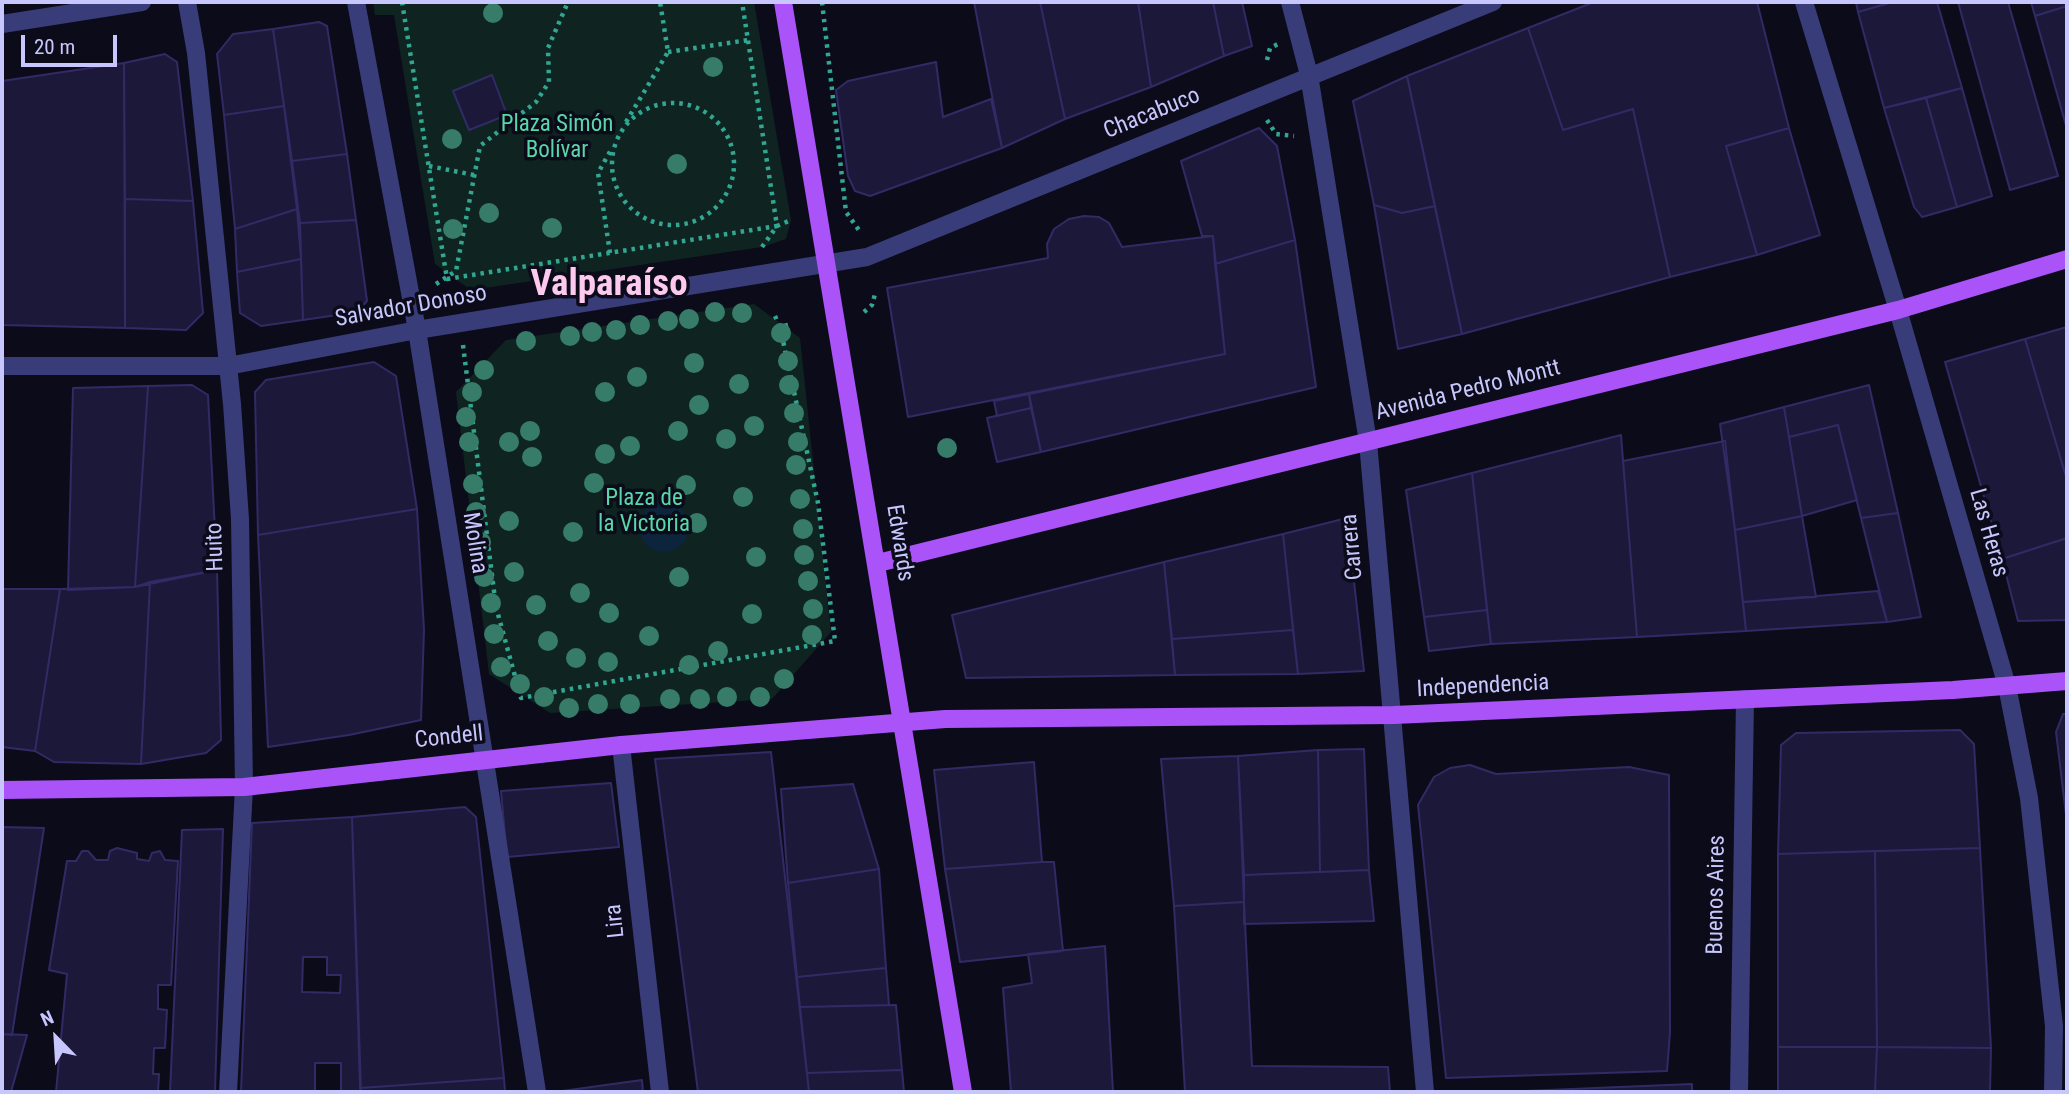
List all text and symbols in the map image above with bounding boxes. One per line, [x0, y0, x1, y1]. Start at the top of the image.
scale bar [24, 21, 121, 65]
text: 20 m [34, 35, 75, 59]
street label: Chacabuco [1100, 82, 1204, 146]
park label: Plaza Simón Bolívar [501, 111, 613, 165]
district label: Valparaíso [530, 264, 688, 308]
street label: Salvador Donoso [333, 280, 489, 334]
street label: Avenida Pedro Montt [1373, 355, 1563, 427]
park label: Plaza de la Victoria [598, 485, 690, 539]
street label: Las Heras [1962, 486, 2014, 580]
street label: Edwards [879, 503, 919, 583]
street label: Molina [456, 510, 492, 576]
street label: Carrera [1336, 513, 1370, 581]
street label: Huito [201, 522, 231, 572]
street label: Independencia [1416, 670, 1550, 704]
street label: Condell [414, 721, 484, 755]
street label: Buenos Aires [1702, 835, 1732, 955]
street label: Lira [601, 903, 631, 939]
north arrow [21, 1003, 91, 1073]
text: N [37, 1005, 57, 1031]

